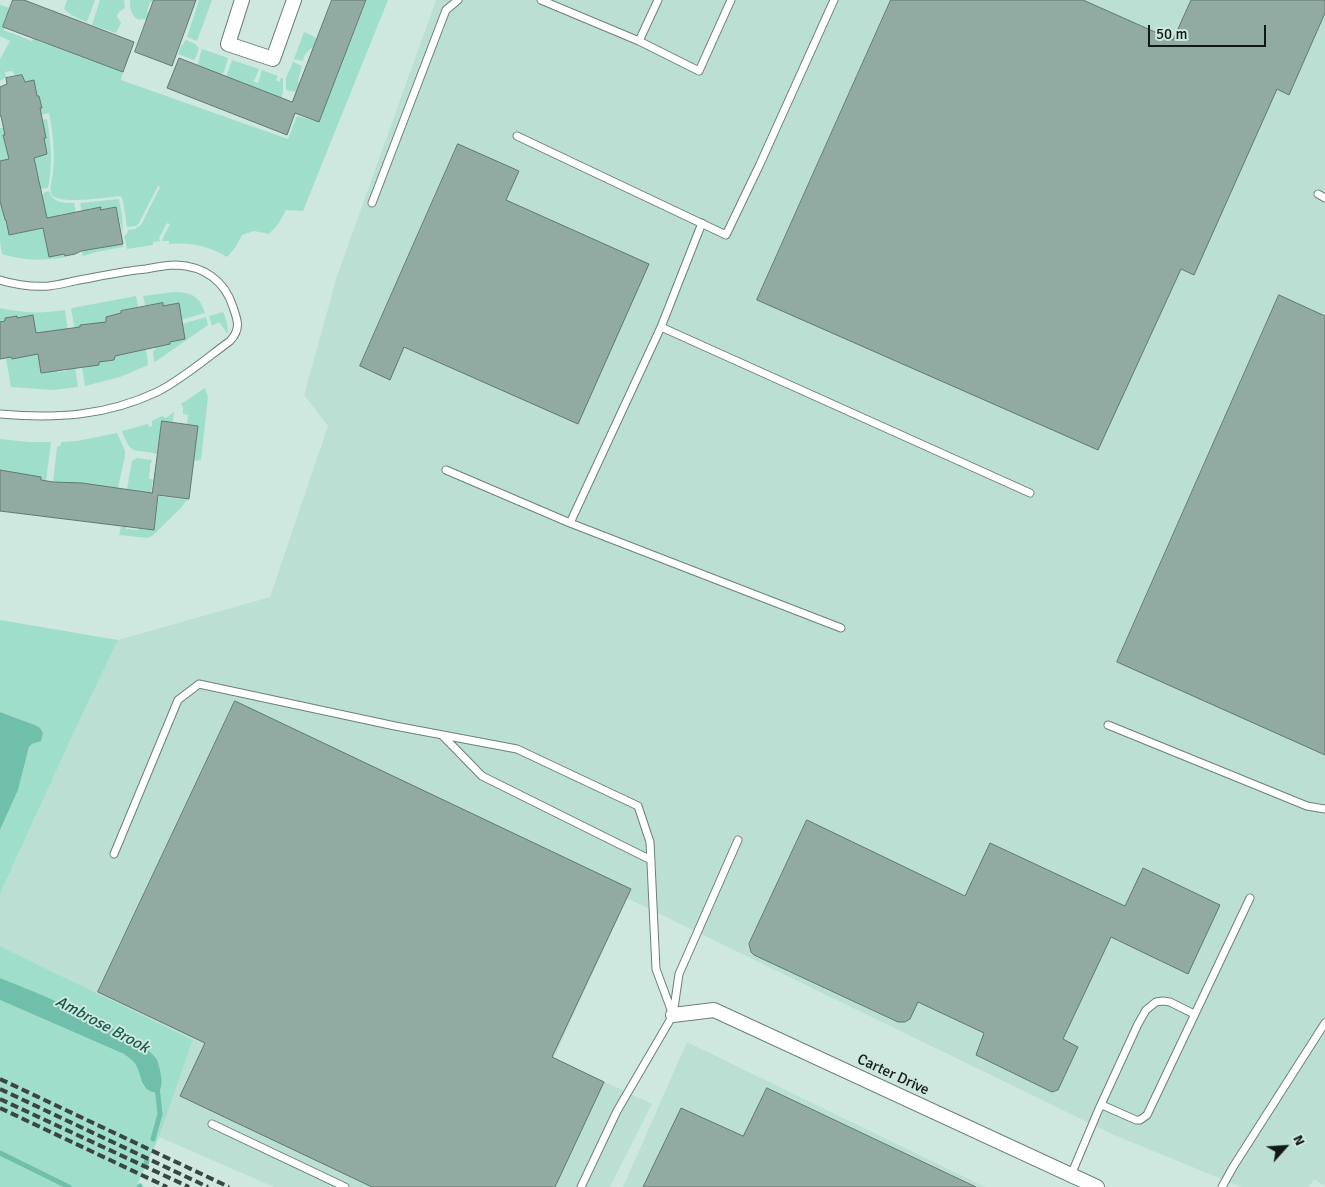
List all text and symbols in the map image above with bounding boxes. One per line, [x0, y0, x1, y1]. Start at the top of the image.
scale bar [1150, 15, 1268, 47]
text: 50 m [1156, 25, 1187, 43]
water label: Ambrose Brook [52, 992, 152, 1058]
street label: Carter Drive [854, 1050, 932, 1100]
north arrow [1260, 1122, 1310, 1172]
text: N [1289, 1132, 1309, 1148]

